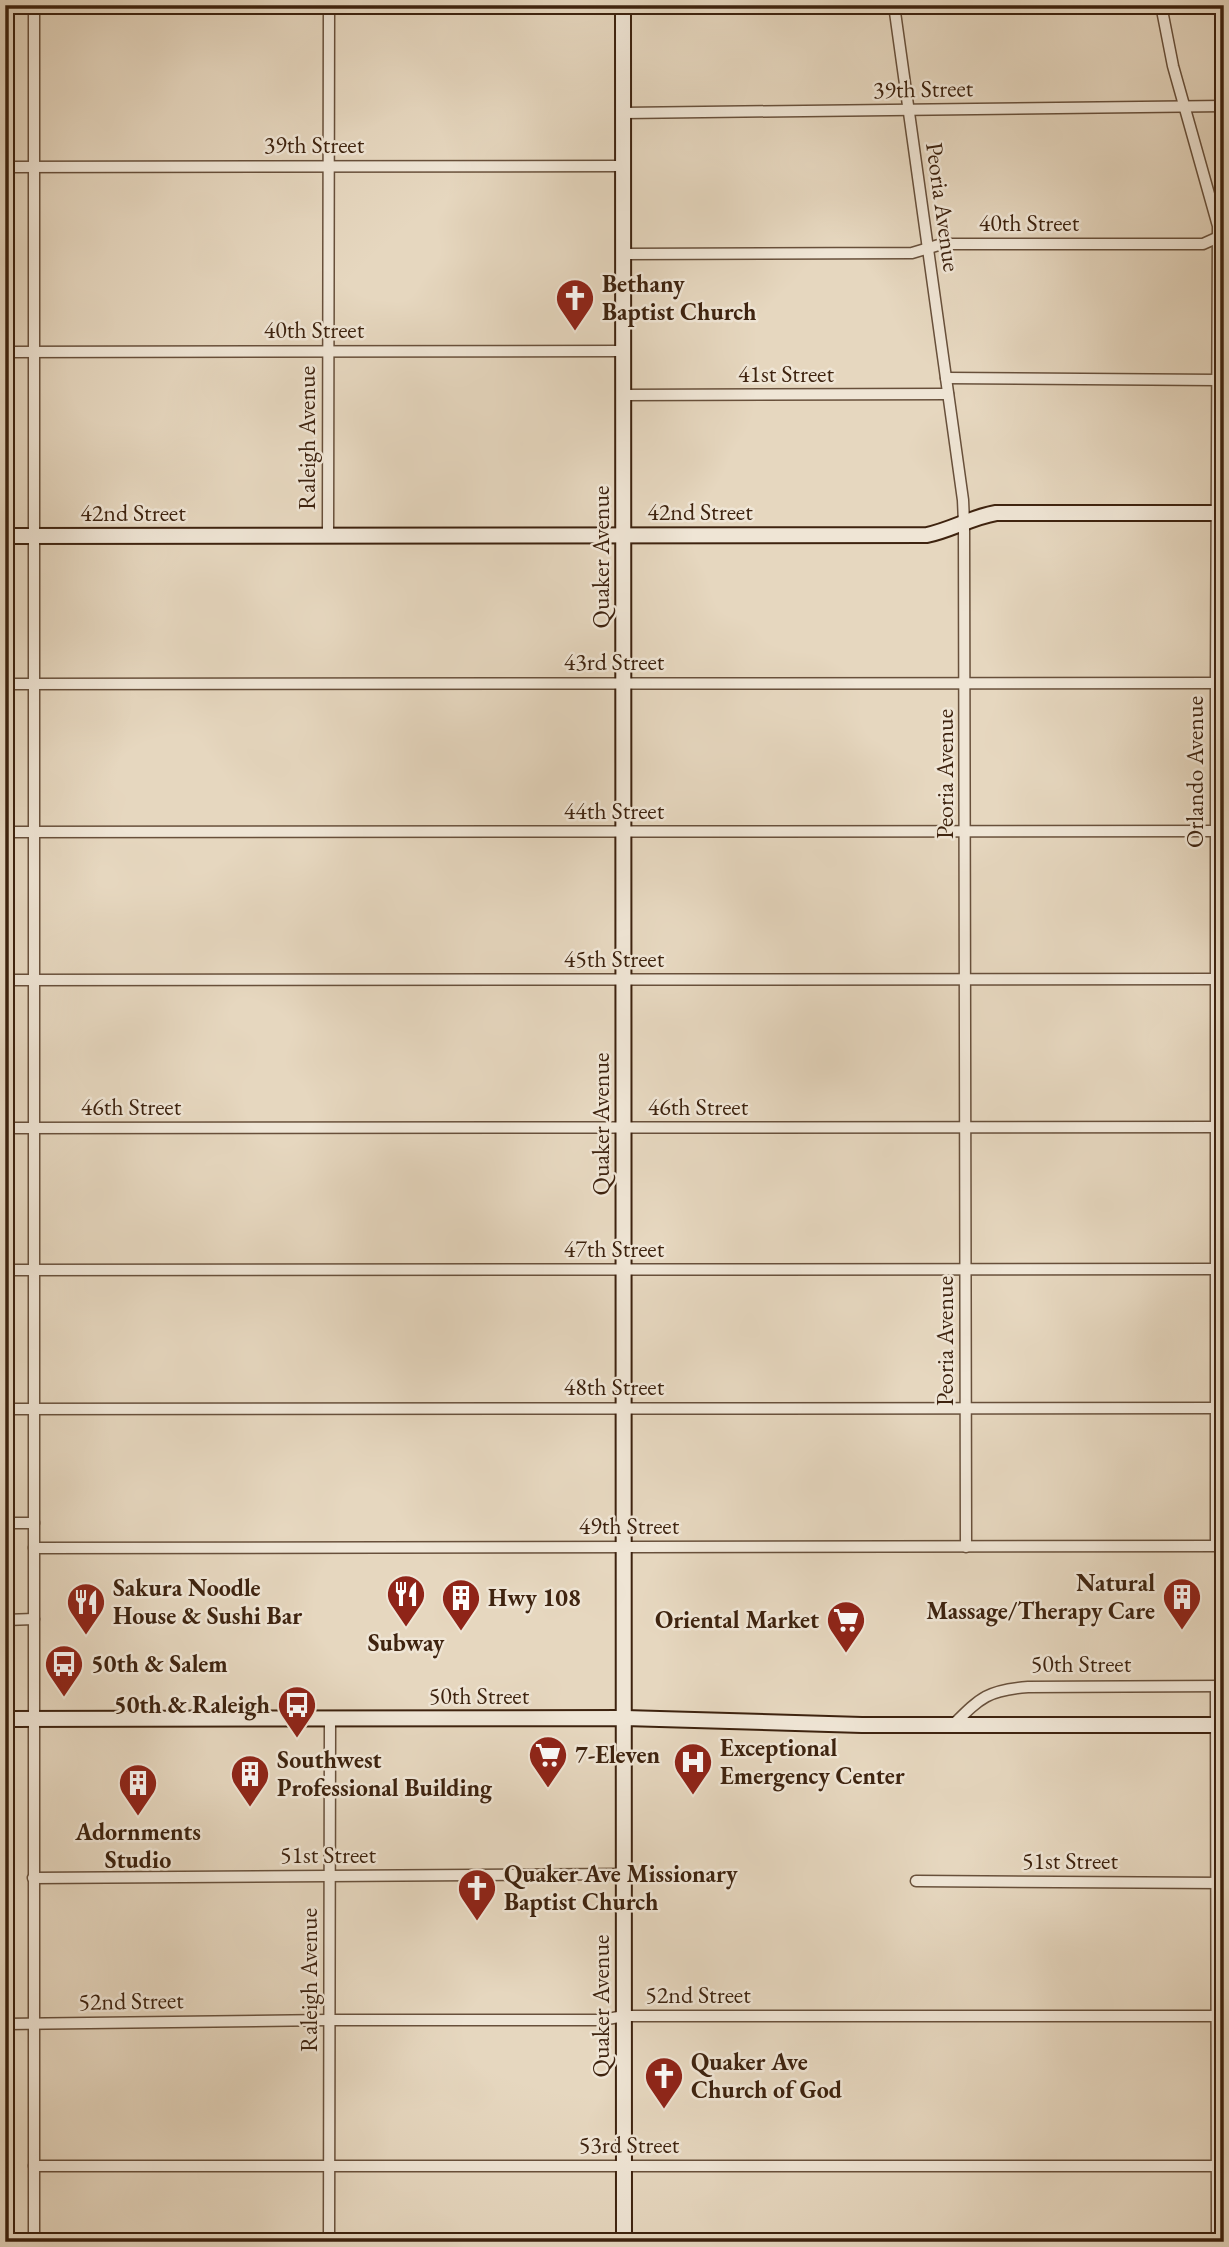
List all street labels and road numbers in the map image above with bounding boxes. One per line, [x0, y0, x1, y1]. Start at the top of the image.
street label: 39th Street [872, 72, 974, 105]
street label: 39th Street [264, 129, 365, 160]
street label: Peoria Avenue [919, 140, 968, 274]
street label: 40th Street [979, 207, 1080, 238]
street label: 40th Street [264, 314, 365, 345]
street label: 41st Street [738, 358, 834, 389]
street label: Raleigh Avenue [291, 366, 322, 510]
street label: Quaker Avenue [585, 486, 616, 628]
street label: 42nd Street [647, 496, 753, 527]
street label: 42nd Street [80, 497, 186, 528]
street label: 43rd Street [564, 646, 665, 677]
street label: Orlando Avenue [1179, 696, 1210, 848]
street label: Peoria Avenue [929, 709, 960, 839]
street label: 44th Street [564, 795, 665, 826]
street label: 45th Street [564, 943, 665, 974]
street label: Quaker Avenue [585, 1053, 616, 1195]
street label: 46th Street [81, 1091, 182, 1122]
street label: 46th Street [648, 1091, 749, 1122]
street label: 47th Street [564, 1233, 665, 1264]
street label: Peoria Avenue [929, 1276, 960, 1406]
street label: 48th Street [564, 1371, 665, 1402]
street label: 49th Street [579, 1510, 680, 1541]
street label: 50th Street [1031, 1648, 1132, 1679]
street label: 50th Street [429, 1680, 530, 1711]
street label: 51st Street [280, 1839, 376, 1870]
street label: 51st Street [1022, 1845, 1118, 1876]
street label: Raleigh Avenue [293, 1908, 324, 2052]
street label: Quaker Avenue [585, 1935, 616, 2077]
street label: 52nd Street [645, 1979, 751, 2010]
street label: 52nd Street [78, 1984, 184, 2017]
street label: 53rd Street [579, 2129, 680, 2160]

